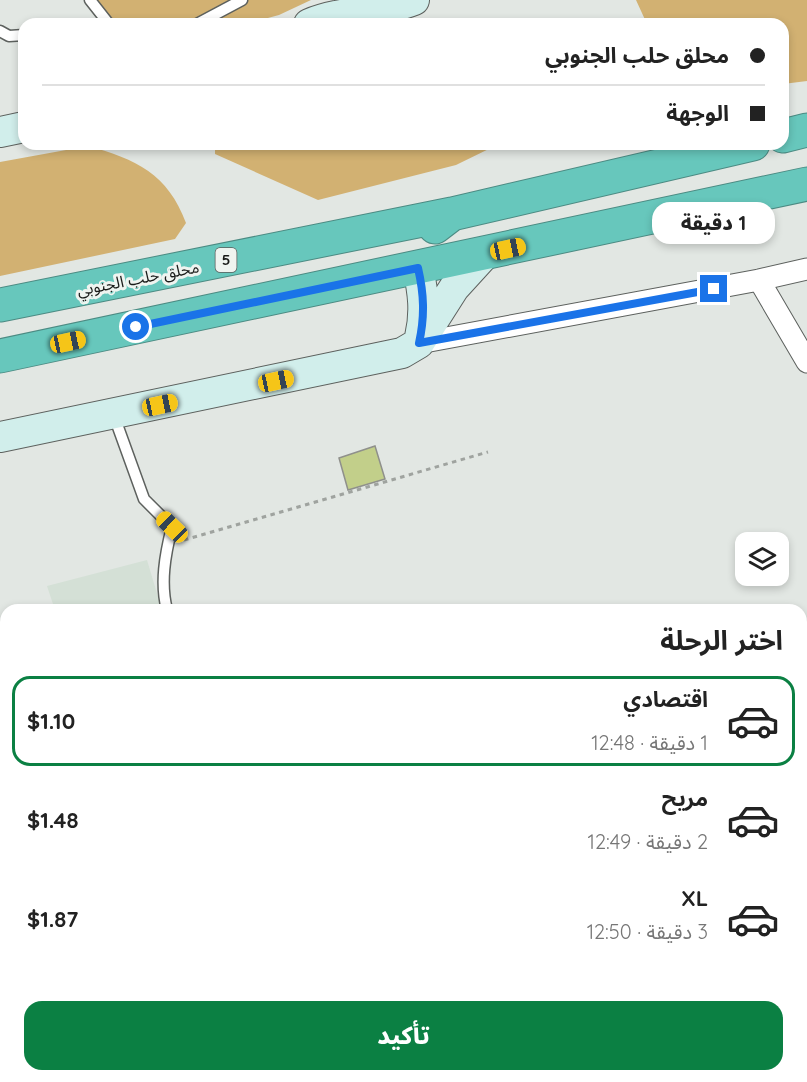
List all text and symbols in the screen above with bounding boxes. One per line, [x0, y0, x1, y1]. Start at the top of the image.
text: محلق حلب الجنوبي [545, 41, 729, 69]
text: الوجهة [666, 99, 729, 127]
callout: 1 دقيقة [652, 202, 776, 244]
text: 1 دقيقة [681, 210, 746, 235]
car [489, 236, 527, 262]
road number: 5 [216, 248, 236, 272]
street label: محلق حلب الجنوبي [75, 256, 201, 302]
route end [700, 275, 727, 302]
route start [122, 313, 149, 340]
car [49, 329, 87, 355]
car [257, 368, 295, 394]
car [141, 392, 179, 418]
car [153, 508, 191, 546]
map controls [735, 532, 789, 586]
button: layers [735, 532, 789, 586]
text: اختر الرحلة [660, 623, 783, 657]
text: اقتصادي [623, 685, 708, 713]
icon: car [726, 694, 780, 748]
text: $1.10 [27, 707, 75, 735]
text: 1 دقيقة · 12:48 [591, 730, 708, 755]
text: مريح [662, 784, 708, 812]
icon: car [726, 793, 780, 847]
text: $1.48 [27, 806, 79, 834]
text: 2 دقيقة · 12:49 [588, 829, 708, 854]
text: XL [681, 884, 708, 912]
icon: car [726, 892, 780, 946]
text: $1.87 [27, 905, 78, 933]
text: 3 دقيقة · 12:50 [587, 919, 708, 944]
button: تأكيد [24, 1001, 783, 1070]

